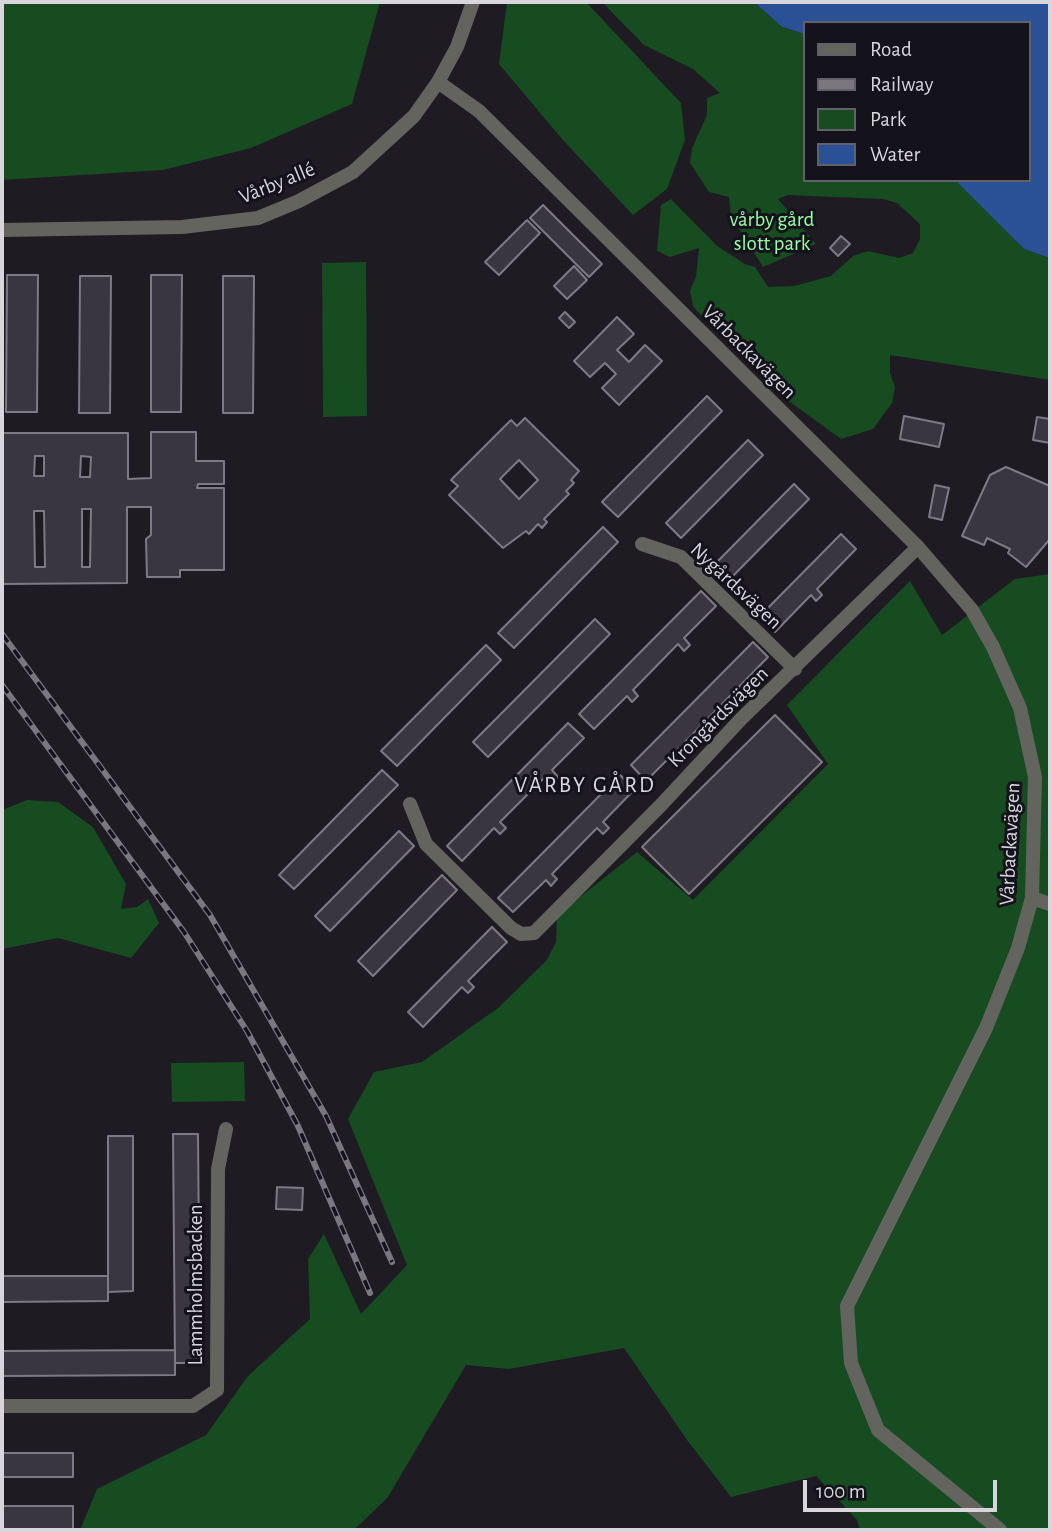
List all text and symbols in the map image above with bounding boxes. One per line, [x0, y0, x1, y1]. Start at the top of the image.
legend [804, 21, 1031, 182]
text: Road [870, 39, 912, 60]
text: Railway [870, 74, 933, 95]
text: Park [870, 109, 906, 130]
text: Water [870, 144, 920, 165]
street label: Vårby allé [235, 156, 319, 210]
park label: vårby gård slott park [730, 207, 814, 257]
street label: Vårbackavägen [697, 300, 801, 404]
street label: Nygårdsvägen [685, 537, 787, 635]
street label: Krongårdsvägen [662, 661, 774, 773]
district label: VÅRBY GÅRD [515, 771, 655, 799]
street label: Vårbackavägen [994, 782, 1026, 906]
street label: Lammholmsbacken [183, 1205, 209, 1365]
scale bar [807, 1466, 1001, 1510]
text: 100 m [816, 1481, 866, 1502]

